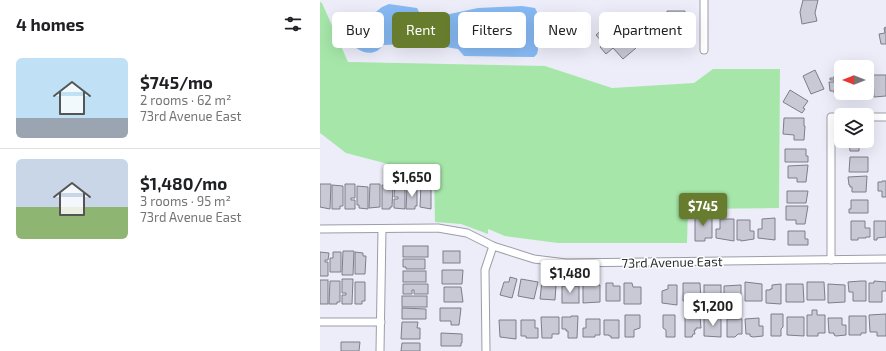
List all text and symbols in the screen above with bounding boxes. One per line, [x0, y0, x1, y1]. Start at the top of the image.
chip: Buy [332, 12, 384, 48]
chip: Rent [392, 12, 450, 48]
chip: Filters [458, 12, 526, 48]
chip: New [534, 12, 591, 48]
chip: Apartment [599, 12, 696, 48]
icon: filters [282, 13, 304, 35]
text: 4 homes [16, 14, 84, 34]
north arrow [834, 60, 874, 100]
map controls [834, 60, 874, 148]
text: $745/mo [140, 72, 213, 92]
icon: home [48, 74, 96, 122]
text: 2 rooms · 62 m² [140, 92, 231, 108]
text: 73rd Avenue East [140, 108, 241, 124]
button: layers [834, 108, 874, 148]
pin: $1,650 [379, 164, 445, 198]
text: $1,650 [392, 169, 432, 185]
text: $1,480/mo [140, 173, 227, 193]
icon: home [48, 175, 96, 223]
text: 3 rooms · 95 m² [140, 193, 231, 209]
pin: $745 [679, 193, 727, 227]
text: $745 [688, 198, 718, 214]
text: 73rd Avenue East [140, 209, 241, 225]
street label: 73rd Avenue East [621, 253, 723, 271]
pin: $1,480 [537, 260, 603, 294]
text: $1,480 [550, 265, 590, 281]
pin: $1,200 [680, 293, 746, 327]
text: $1,200 [693, 298, 733, 314]

